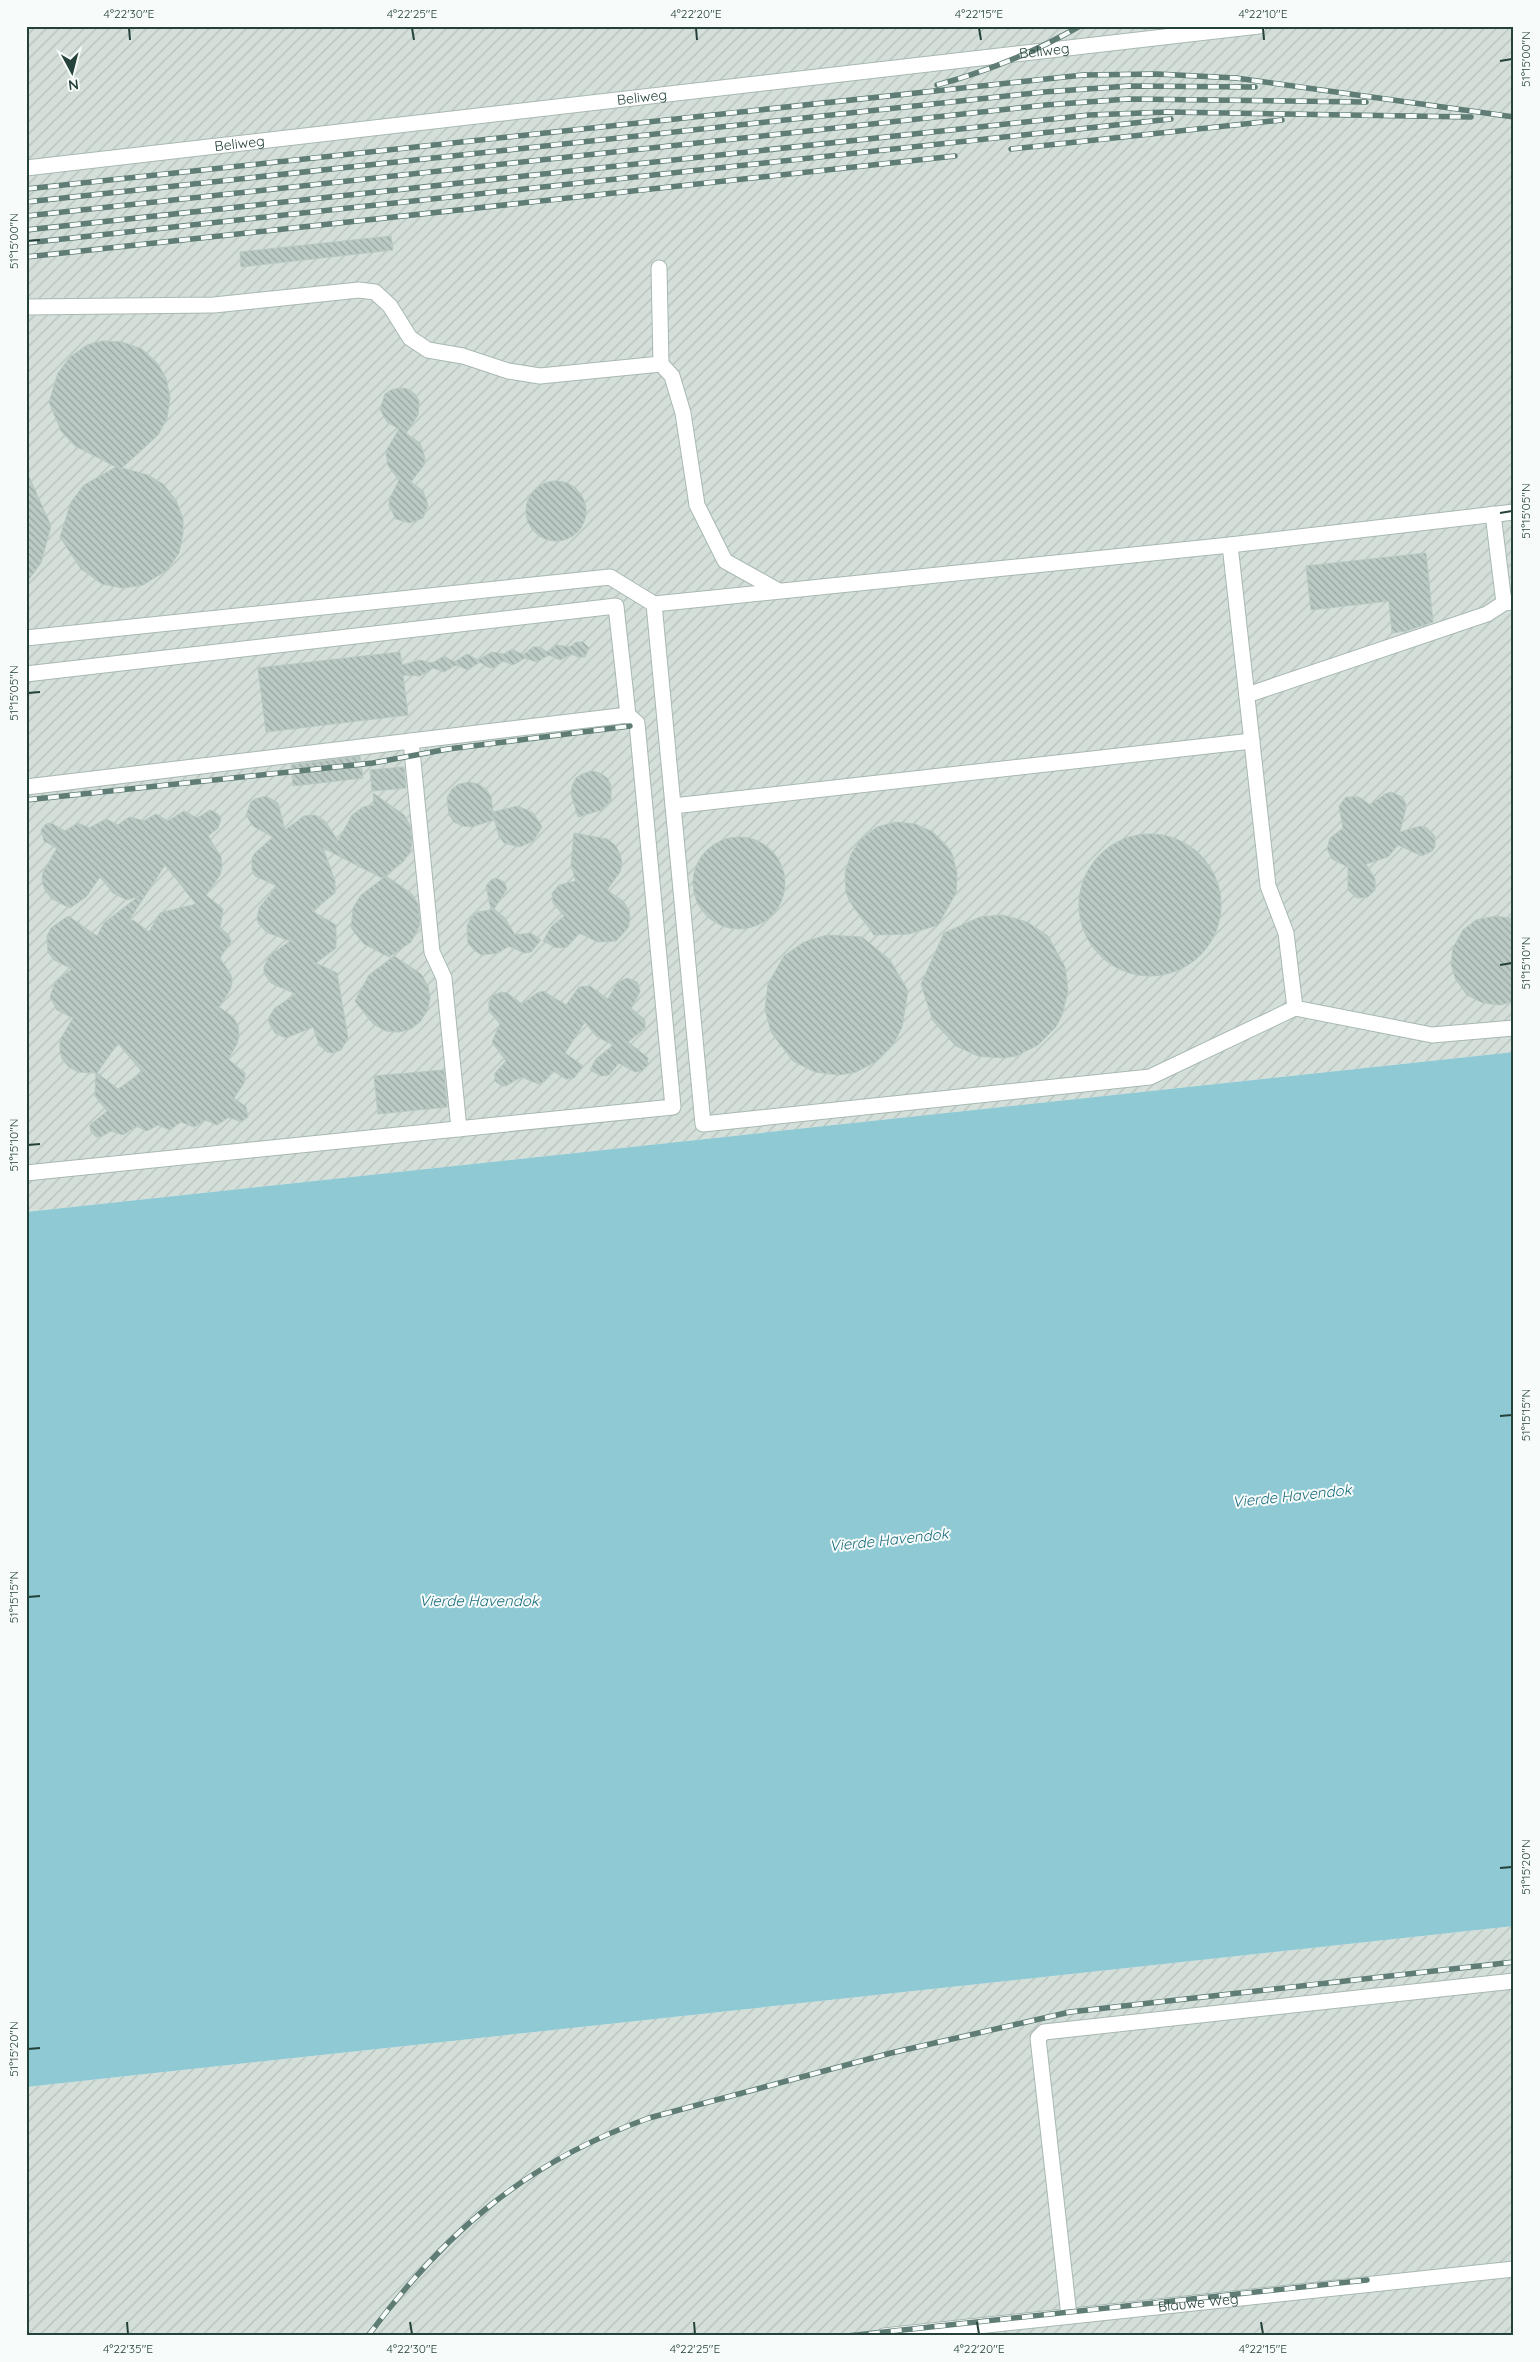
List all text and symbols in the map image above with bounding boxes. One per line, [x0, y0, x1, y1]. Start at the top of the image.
text: 4°22'30"E [104, 6, 155, 21]
text: 4°22'25"E [387, 6, 437, 21]
text: 4°22'20"E [670, 6, 722, 21]
text: 4°22'15"E [955, 6, 1003, 21]
text: 4°22'10"E [1239, 6, 1288, 21]
text: 51°15'00"N [1518, 31, 1533, 87]
street label: Beliweg [1018, 39, 1070, 63]
north arrow [48, 48, 98, 98]
text: N [67, 75, 80, 94]
street label: Beliweg [616, 85, 668, 109]
street label: Beliweg [214, 132, 266, 155]
text: 51°15'00"N [6, 213, 21, 269]
text: 51°15'05"N [1518, 483, 1533, 539]
text: 51°15'05"N [6, 665, 21, 721]
text: 51°15'10"N [1518, 936, 1533, 990]
text: 51°15'10"N [6, 1118, 21, 1172]
text: 51°15'15"N [1518, 1389, 1533, 1441]
water label: Vierde Havendok [1231, 1480, 1354, 1511]
water label: Vierde Havendok [828, 1524, 951, 1555]
text: 51°15'15"N [6, 1571, 21, 1623]
water label: Vierde Havendok [419, 1591, 541, 1610]
text: 51°15'20"N [1518, 1839, 1533, 1895]
text: 51°15'20"N [6, 2021, 21, 2077]
street label: Blauwe Weg [1157, 2289, 1239, 2316]
text: 4°22'35"E [103, 2341, 153, 2356]
text: 4°22'30"E [387, 2341, 438, 2356]
text: 4°22'25"E [670, 2341, 720, 2356]
text: 4°22'20"E [953, 2341, 1005, 2356]
text: 4°22'15"E [1239, 2341, 1287, 2356]

